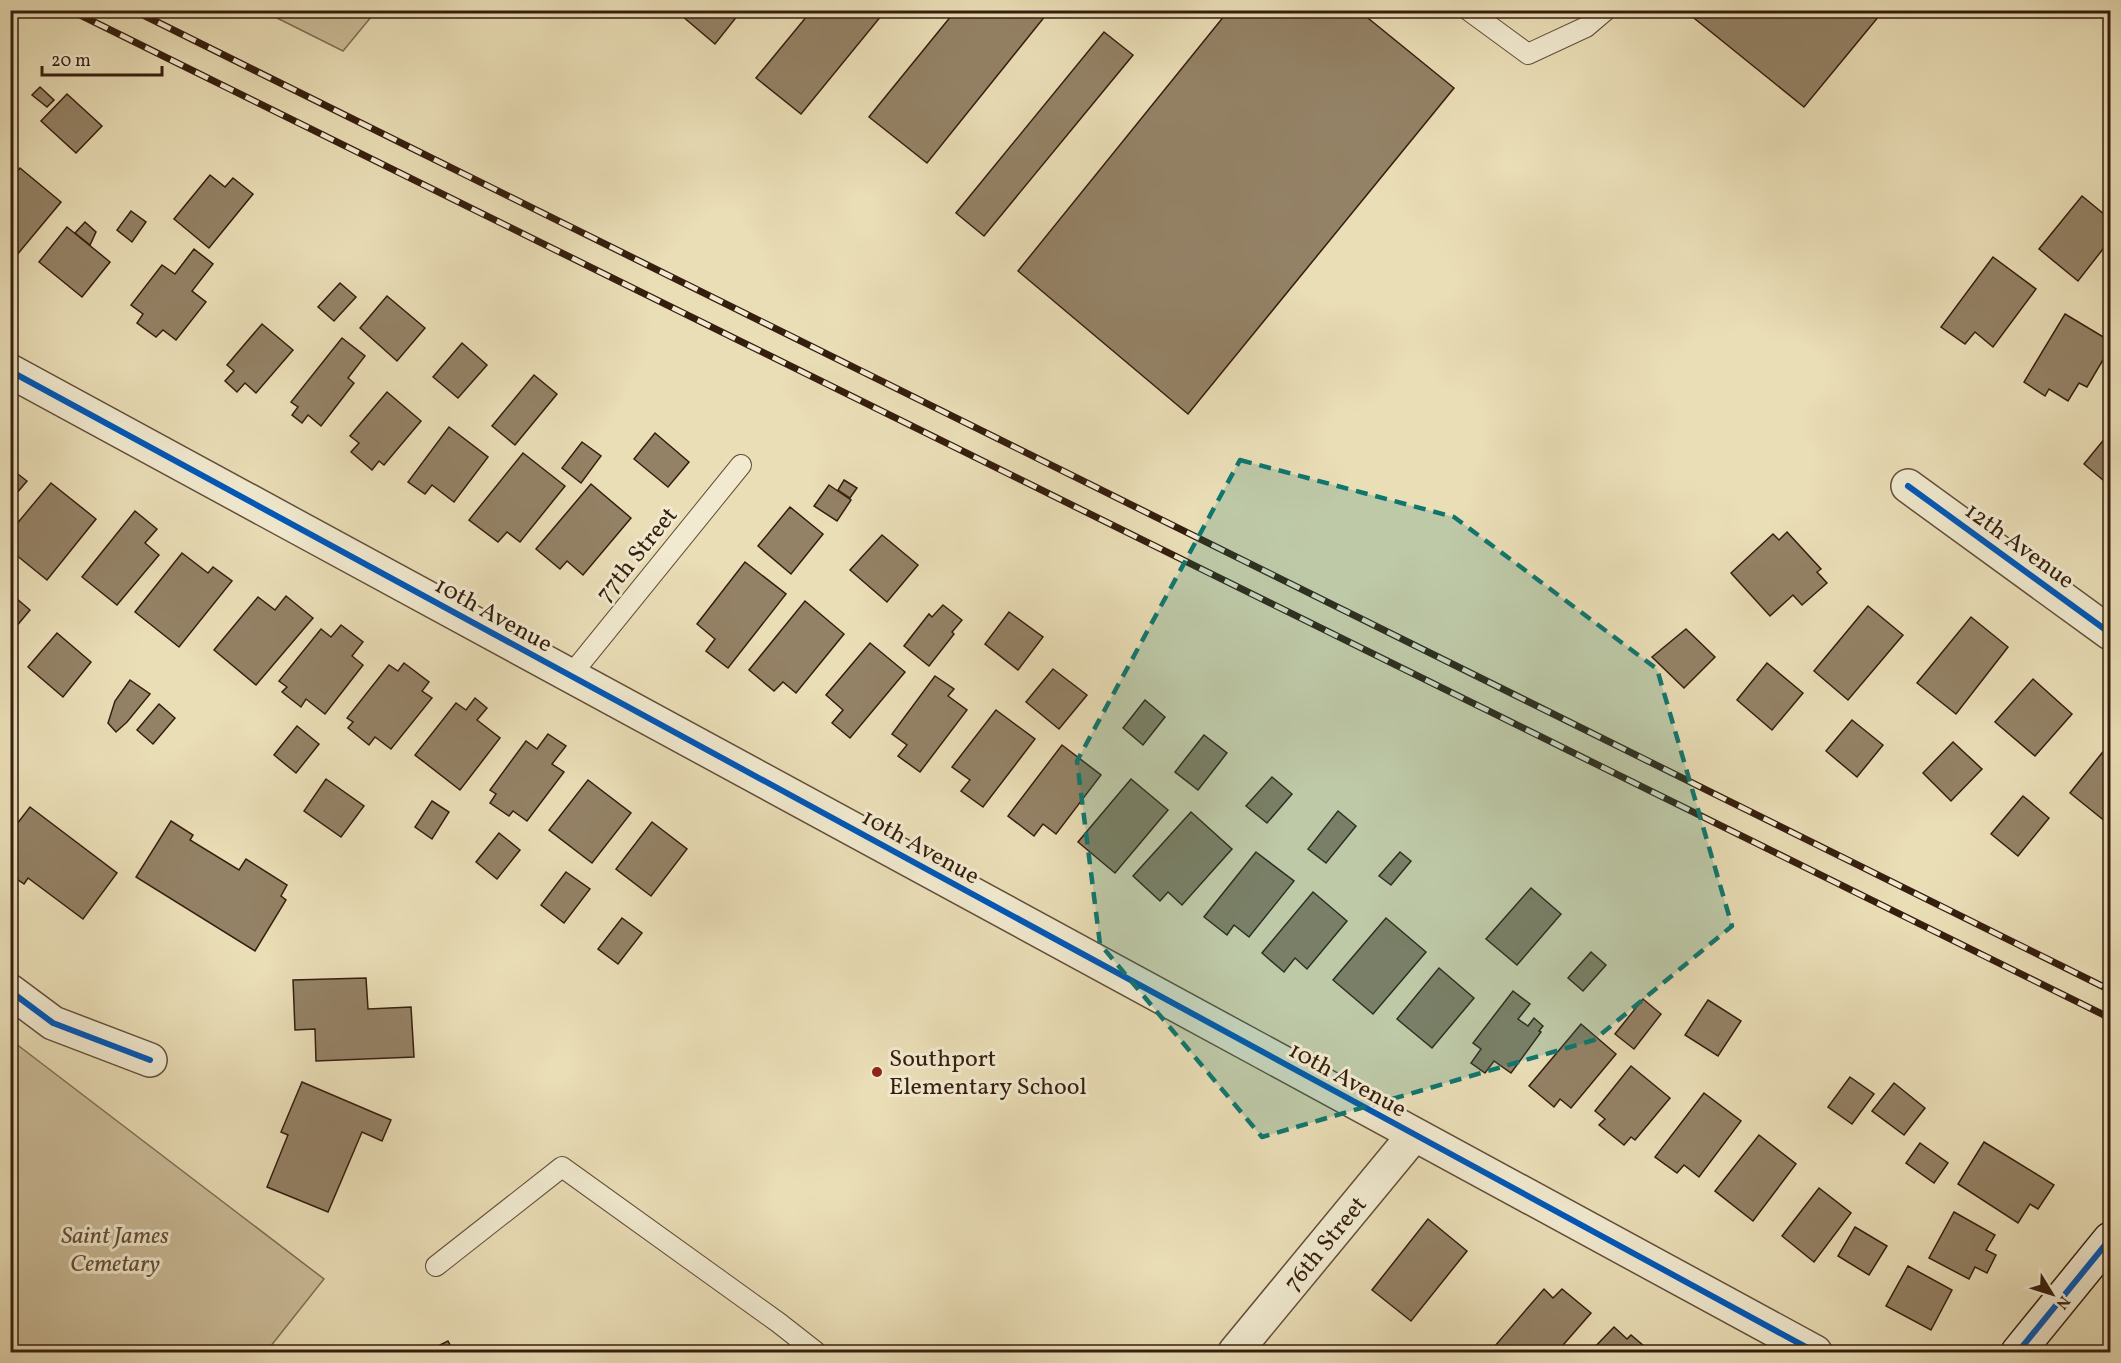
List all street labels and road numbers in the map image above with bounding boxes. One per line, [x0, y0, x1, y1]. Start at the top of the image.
street label: 12th Avenue [1957, 495, 2081, 598]
street label: 77th Street [589, 500, 687, 610]
street label: 10th Avenue [428, 569, 558, 662]
street label: 10th Avenue [855, 801, 985, 894]
street label: 10th Avenue [1282, 1034, 1412, 1127]
street label: 76th Street [1277, 1190, 1376, 1299]

